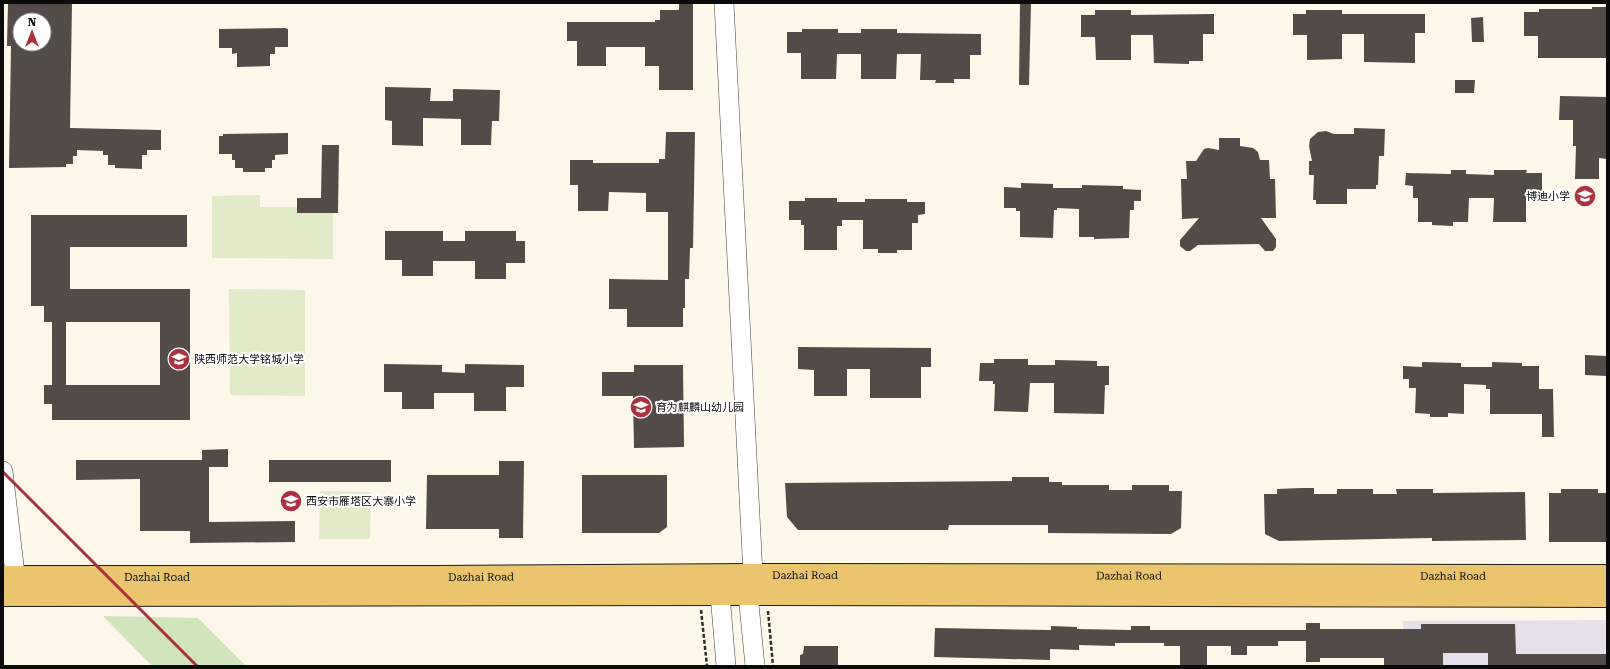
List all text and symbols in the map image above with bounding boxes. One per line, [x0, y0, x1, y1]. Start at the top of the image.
north arrow [12, 12, 52, 52]
text: N [28, 16, 37, 29]
school or university icon: 博迪小学 [1572, 183, 1598, 209]
place label: 博迪小学 [1526, 190, 1570, 203]
school or university icon: 陕西师范大学铭城小学 [166, 346, 192, 372]
place label: 陕西师范大学铭城小学 [194, 353, 304, 366]
school or university icon: 育为麒麟山幼儿园 [628, 394, 654, 420]
place label: 育为麒麟山幼儿园 [656, 401, 744, 414]
school or university icon: 西安市雁塔区大寨小学 [278, 488, 304, 514]
place label: 西安市雁塔区大寨小学 [306, 495, 416, 508]
street label: Dazhai Road [772, 569, 838, 582]
street label: Dazhai Road [1096, 569, 1162, 582]
street label: Dazhai Road [1420, 569, 1486, 582]
street label: Dazhai Road [448, 570, 514, 583]
street label: Dazhai Road [124, 571, 190, 584]

